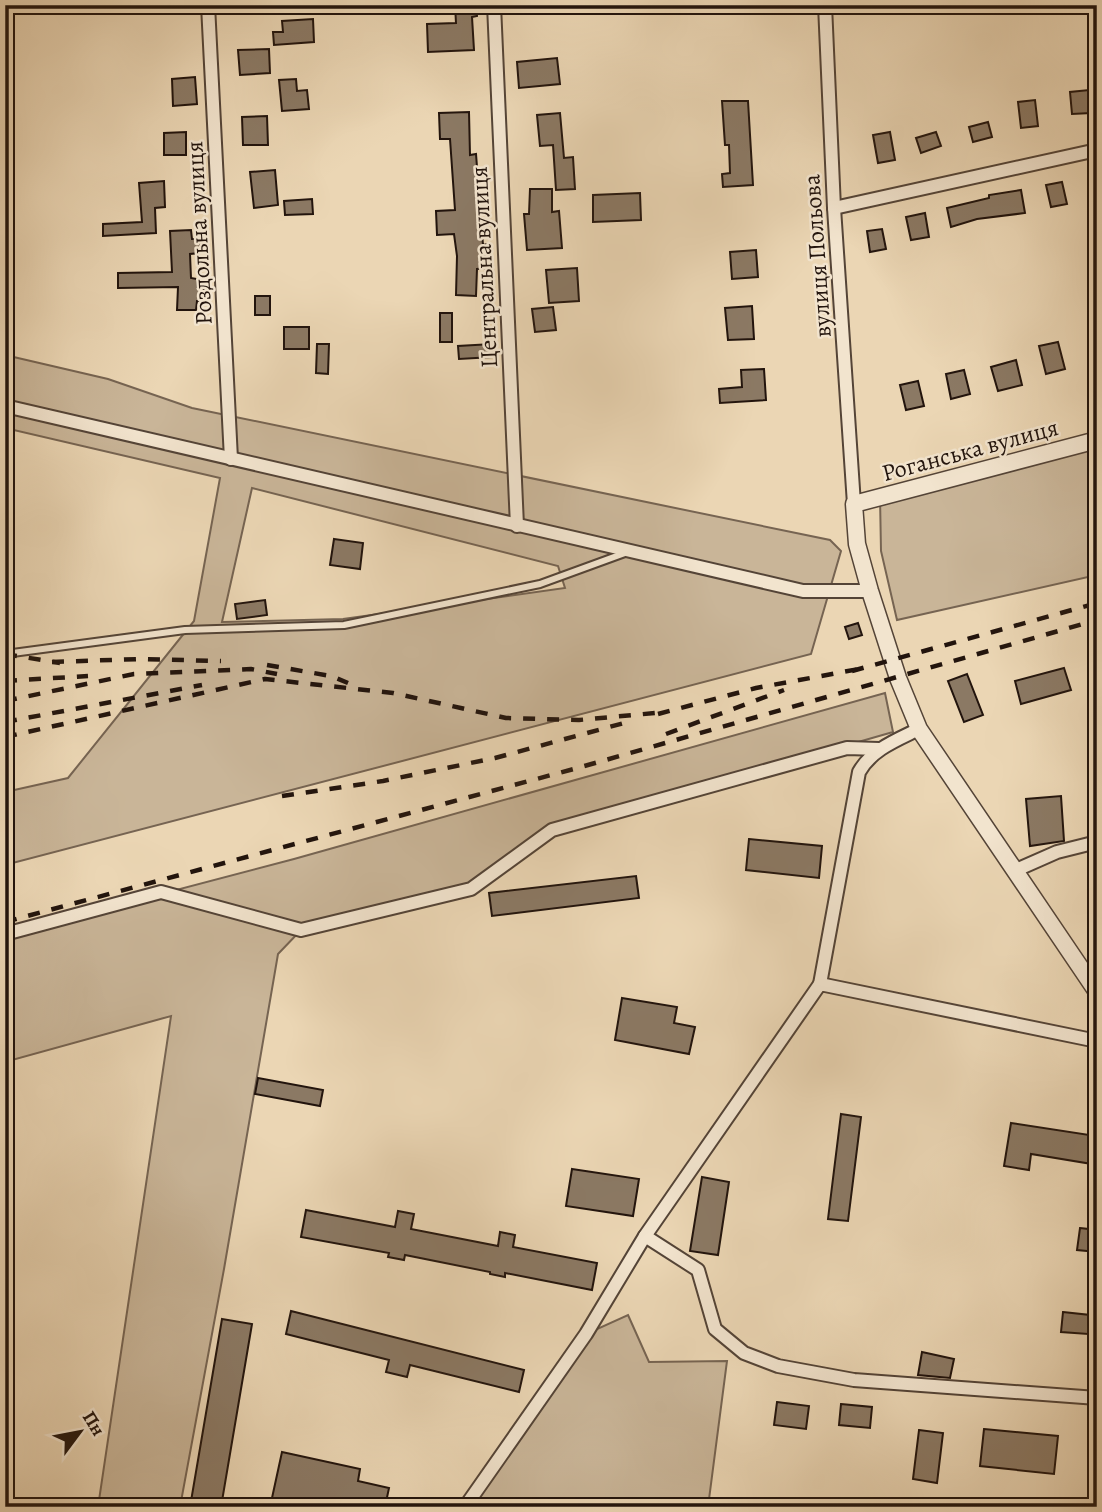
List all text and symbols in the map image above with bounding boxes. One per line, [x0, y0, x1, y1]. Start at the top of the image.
street label: Роздольна вулиця [178, 140, 220, 326]
street label: Центральна вулиця [463, 165, 505, 369]
street label: вулиця Польова [795, 173, 839, 339]
street label: Роганська вулиця [878, 411, 1062, 489]
north arrow [46, 1396, 116, 1466]
text: Пн [76, 1406, 111, 1441]

